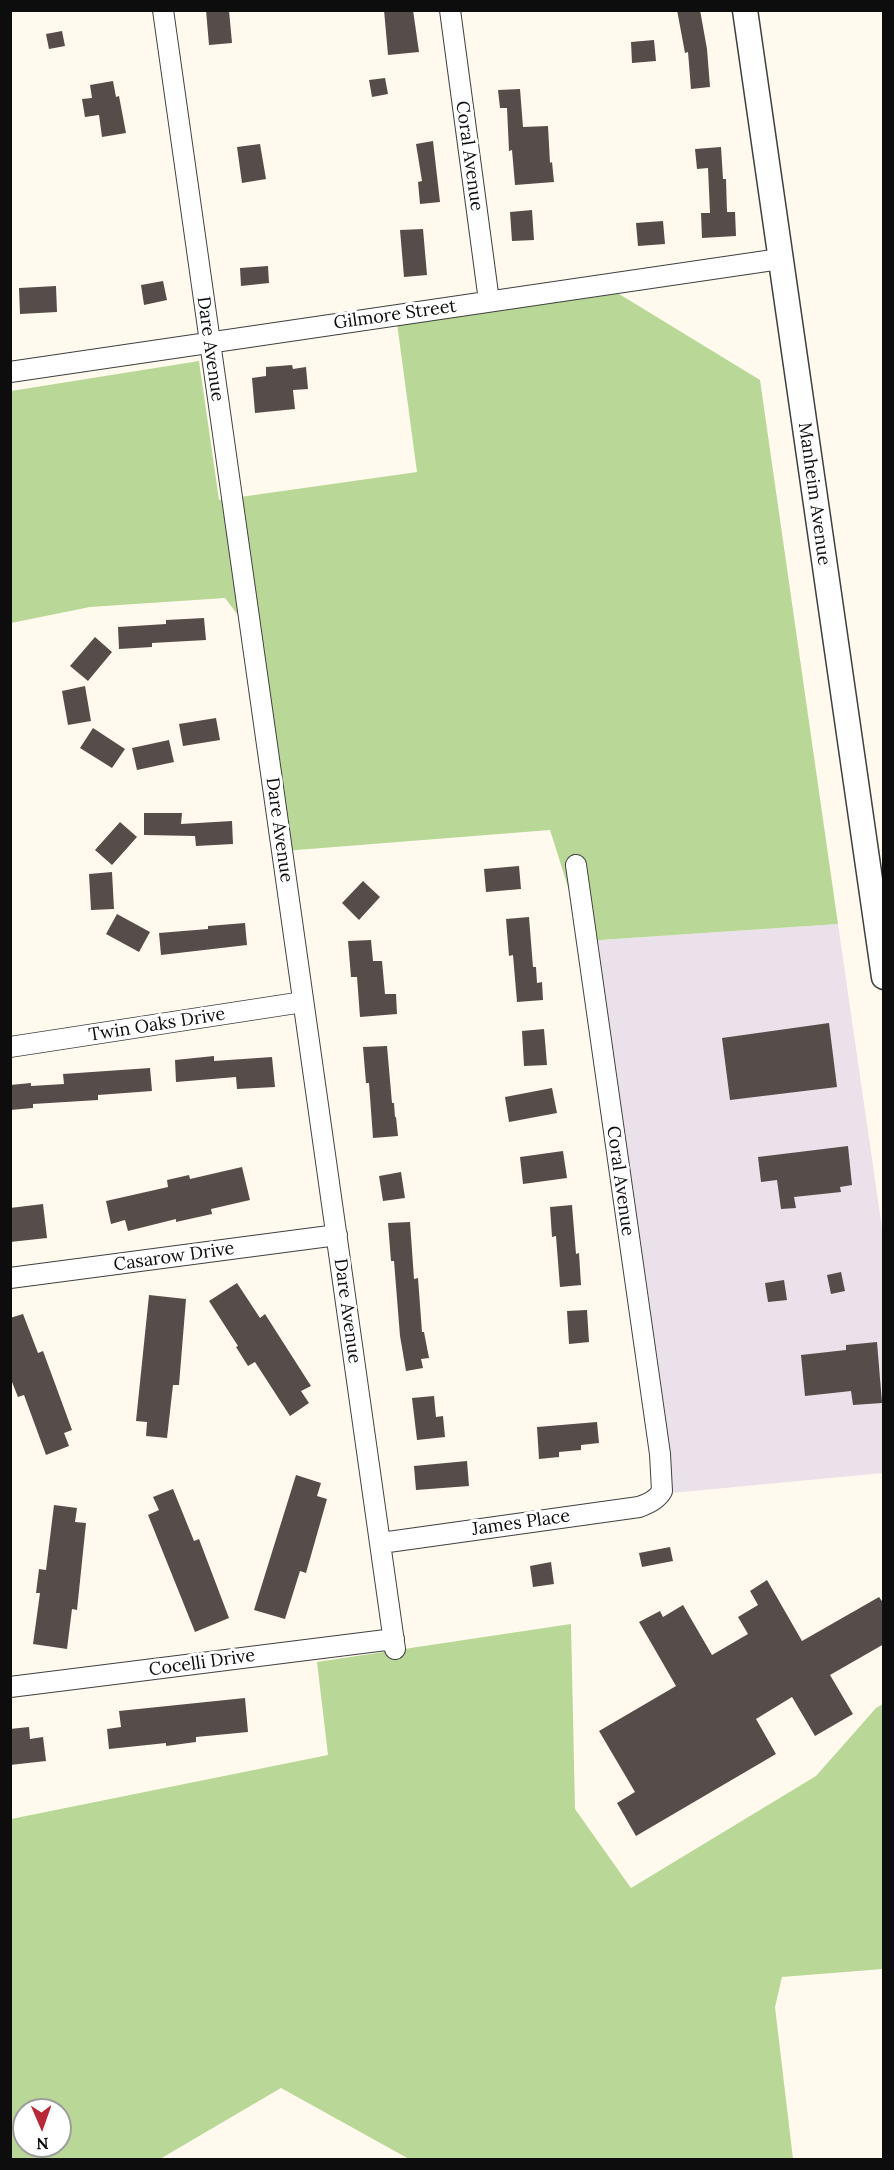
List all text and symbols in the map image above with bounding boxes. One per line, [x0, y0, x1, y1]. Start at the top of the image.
street label: Coral Avenue [451, 100, 487, 212]
street label: Dare Avenue [192, 295, 228, 403]
street label: Gilmore Street [332, 296, 458, 334]
street label: Manheim Avenue [793, 421, 835, 567]
street label: Dare Avenue [261, 776, 297, 884]
street label: Twin Oaks Drive [87, 1004, 227, 1046]
street label: Coral Avenue [602, 1125, 638, 1237]
street label: Casarow Drive [112, 1238, 236, 1276]
street label: Dare Avenue [329, 1257, 365, 1365]
street label: James Place [471, 1505, 571, 1541]
street label: Cocelli Drive [148, 1645, 256, 1681]
north arrow [12, 2098, 72, 2158]
text: N [36, 2134, 49, 2154]

